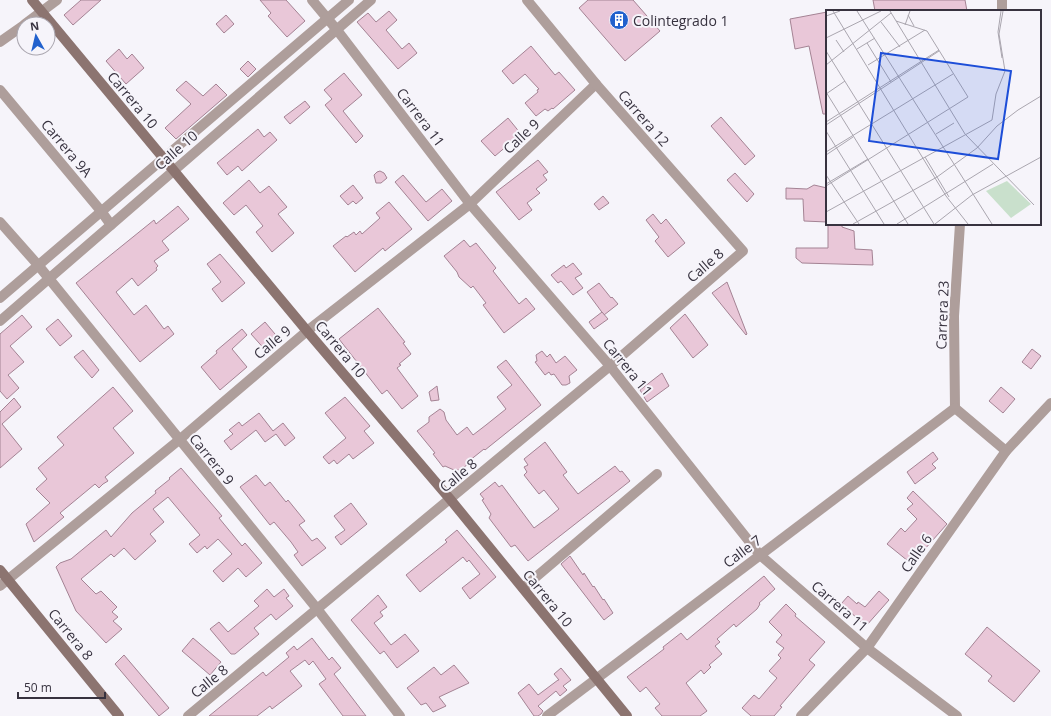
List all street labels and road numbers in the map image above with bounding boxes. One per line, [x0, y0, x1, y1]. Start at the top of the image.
street label: Carrera 10 [104, 67, 162, 133]
street label: Carrera 11 [393, 84, 449, 150]
street label: Carrera 12 [614, 86, 674, 150]
street label: Calle 9 [499, 114, 543, 158]
street label: Carrera 9A [37, 115, 97, 181]
street label: Calle 10 [150, 126, 202, 174]
street label: Calle 8 [682, 244, 728, 286]
street label: Carrera 23 [931, 280, 953, 350]
street label: Carrera 10 [312, 316, 370, 382]
street label: Calle 9 [249, 321, 295, 363]
street label: Carrera 11 [599, 334, 657, 400]
street label: Carrera 9 [185, 429, 239, 489]
street label: Calle 8 [435, 454, 481, 496]
street label: Calle 7 [719, 530, 765, 572]
street label: Calle 6 [896, 530, 936, 576]
street label: Carrera 10 [519, 565, 577, 631]
street label: Carrera 11 [808, 576, 872, 636]
street label: Carrera 8 [44, 604, 98, 664]
street label: Calle 8 [186, 660, 232, 702]

